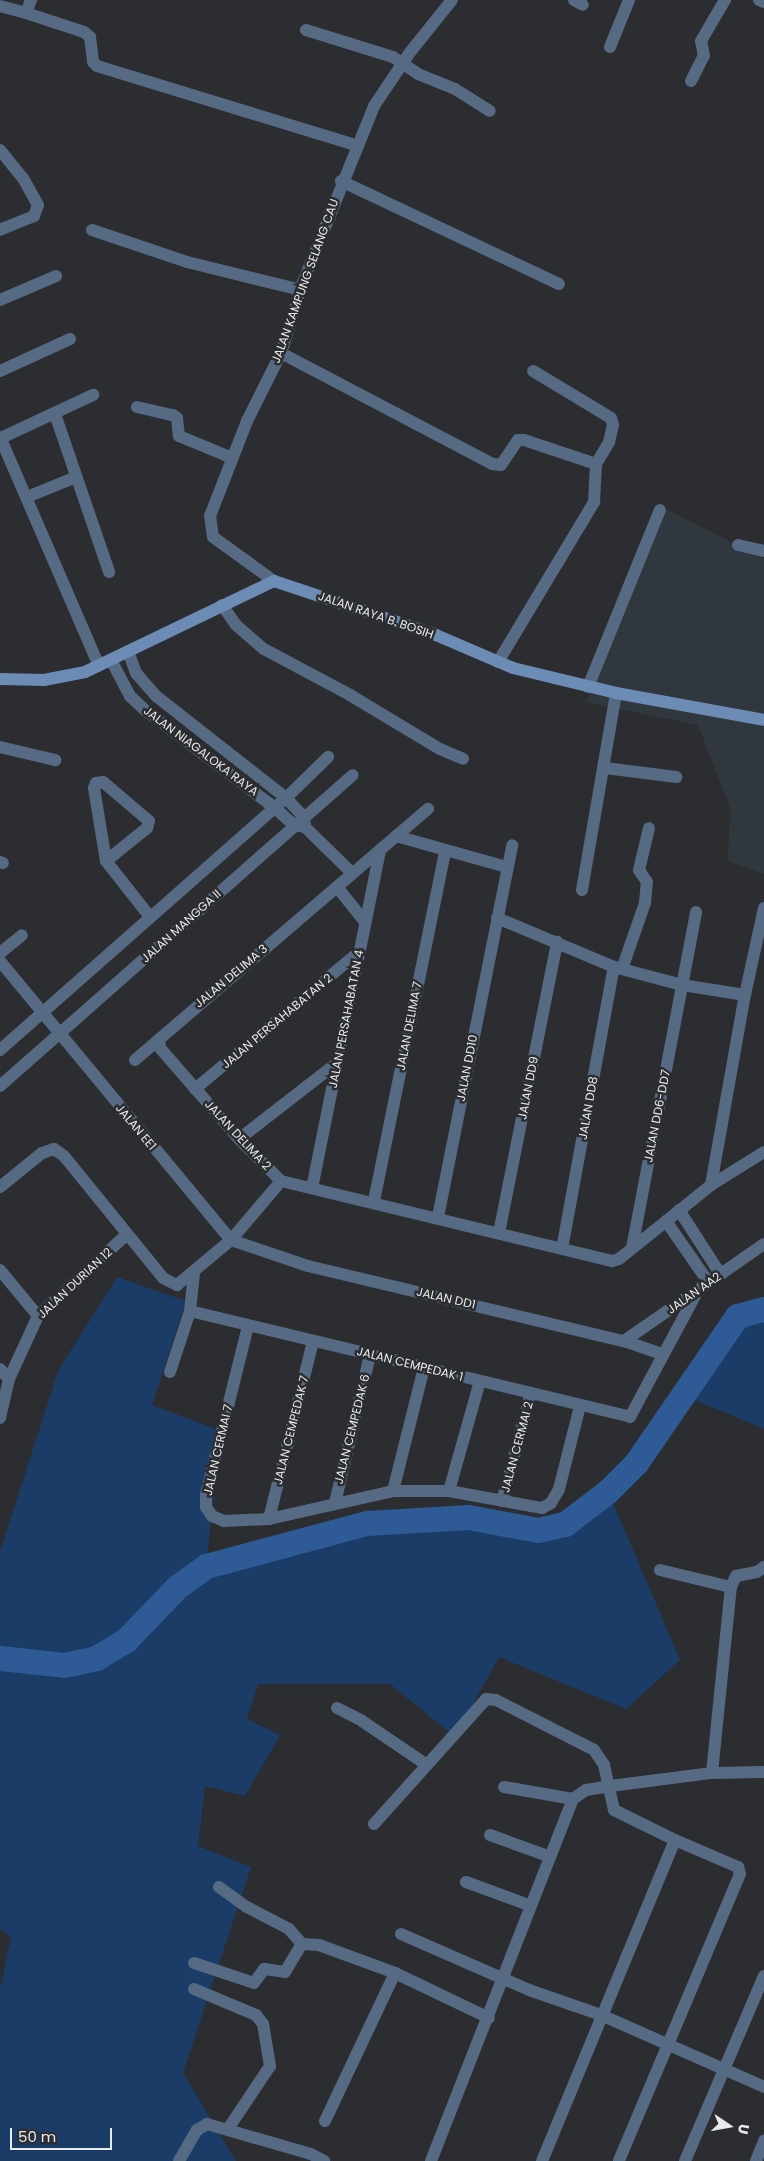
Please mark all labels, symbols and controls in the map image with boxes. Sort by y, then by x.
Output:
street label: JALAN KAMPUNG SELANG CAU [268,197,342,365]
street label: JALAN RAYA B. BOSIH [316,588,436,642]
street label: JALAN NIAGALOKA RAYA [141,703,261,799]
street label: JALAN MANGGA II [138,886,224,966]
street label: JALAN DELIMA 3 [192,941,270,1011]
street label: JALAN PERSAHABATAN 4 [326,949,366,1089]
street label: JALAN PERSAHABATAN 2 [219,971,335,1071]
street label: JALAN DELIMA 7 [393,980,425,1072]
street label: JALAN DD10 [453,1033,481,1103]
street label: JALAN DD9 [515,1055,541,1121]
street label: JALAN DD6-DD7 [641,1068,673,1164]
street label: JALAN DD8 [575,1075,601,1141]
street label: JALAN DELIMA 2 [202,1097,274,1173]
street label: JALAN EE1 [113,1101,159,1153]
street label: JALAN DURIAN 12 [35,1245,115,1321]
street label: JALAN AA2 [664,1269,724,1317]
street label: JALAN DD1 [415,1284,477,1312]
street label: JALAN CEMPEDAK 1 [355,1344,465,1384]
street label: JALAN CEMPEDAK 6 [331,1373,373,1485]
street label: JALAN CEMPEDAK 7 [270,1374,312,1486]
street label: JALAN CERMAI 2 [498,1400,536,1494]
street label: JALAN CERMAI 7 [201,1403,235,1497]
north arrow [704,2101,754,2151]
scale bar [12,2118,115,2150]
text: U [733,2122,754,2136]
text: 50 m [18,2126,56,2147]

